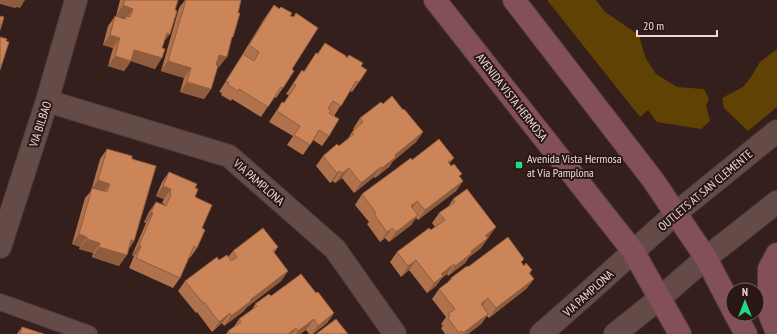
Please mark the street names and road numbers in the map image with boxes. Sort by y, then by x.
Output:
street label: AVENIDA VISTA HERMOSA [473,50,551,144]
street label: VIA BILBAO [25,99,55,150]
street label: OUTLETS AT SAN CLEMENTE [655,146,755,234]
street label: VIA PAMPLONA [230,155,288,208]
street label: VIA PAMPLONA [559,266,617,320]

